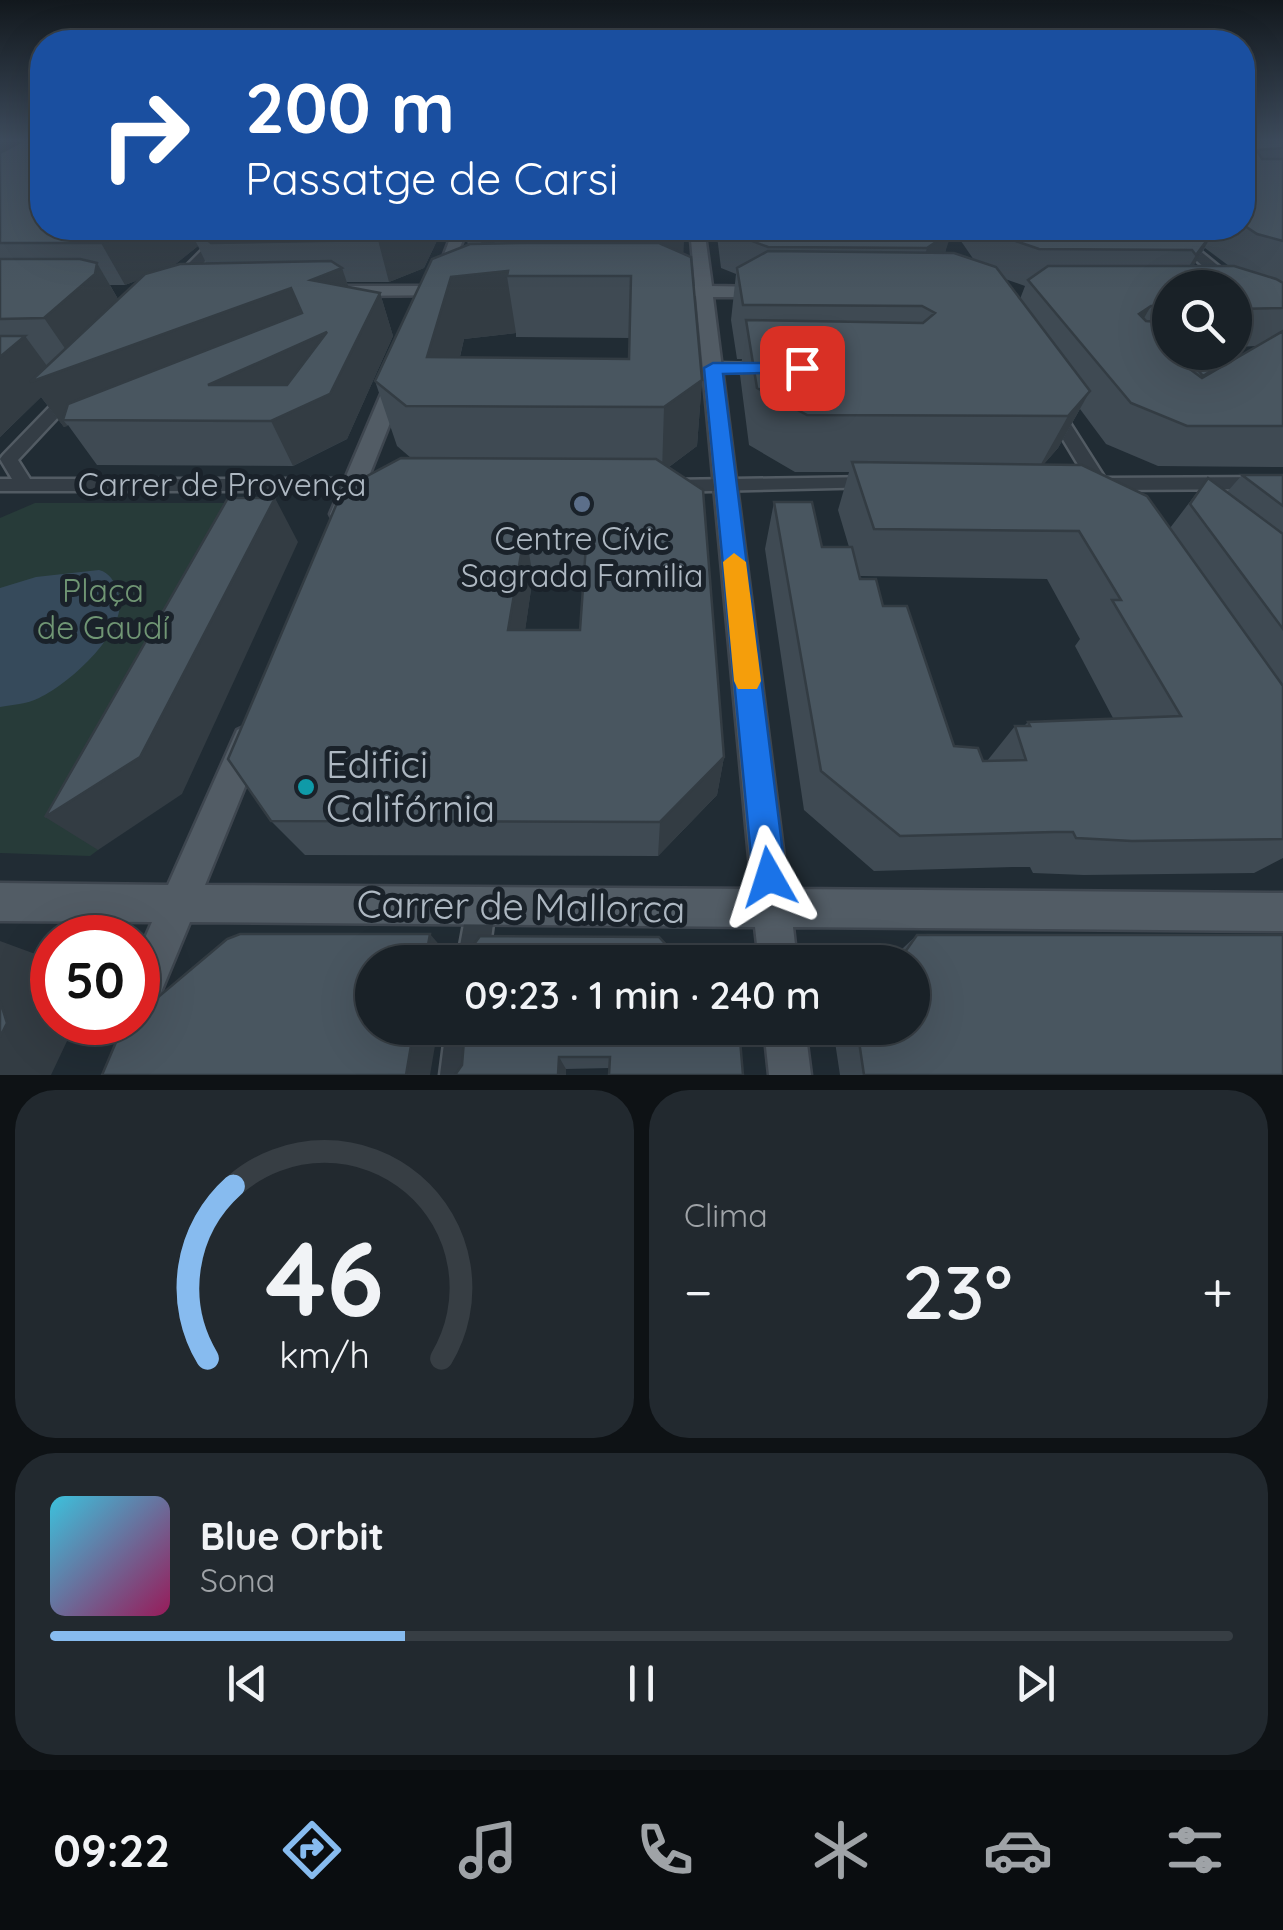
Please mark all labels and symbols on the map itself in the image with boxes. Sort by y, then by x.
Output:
pin [760,326,845,411]
street label: Carrer de Provença [78,464,366,504]
marker: Centre Cívic Sagrada Familia [571,493,593,515]
place label: Centre Cívic Sagrada Familia [461,518,703,595]
park label: Plaça de Gaudí [37,570,169,647]
place label: Edifici Califórnia [326,740,495,832]
marker: Edifici Califórnia [295,776,317,798]
position arrow [717,825,821,929]
street label: Carrer de Mallorca [356,879,686,933]
speed limit sign: 50 [30,915,160,1045]

